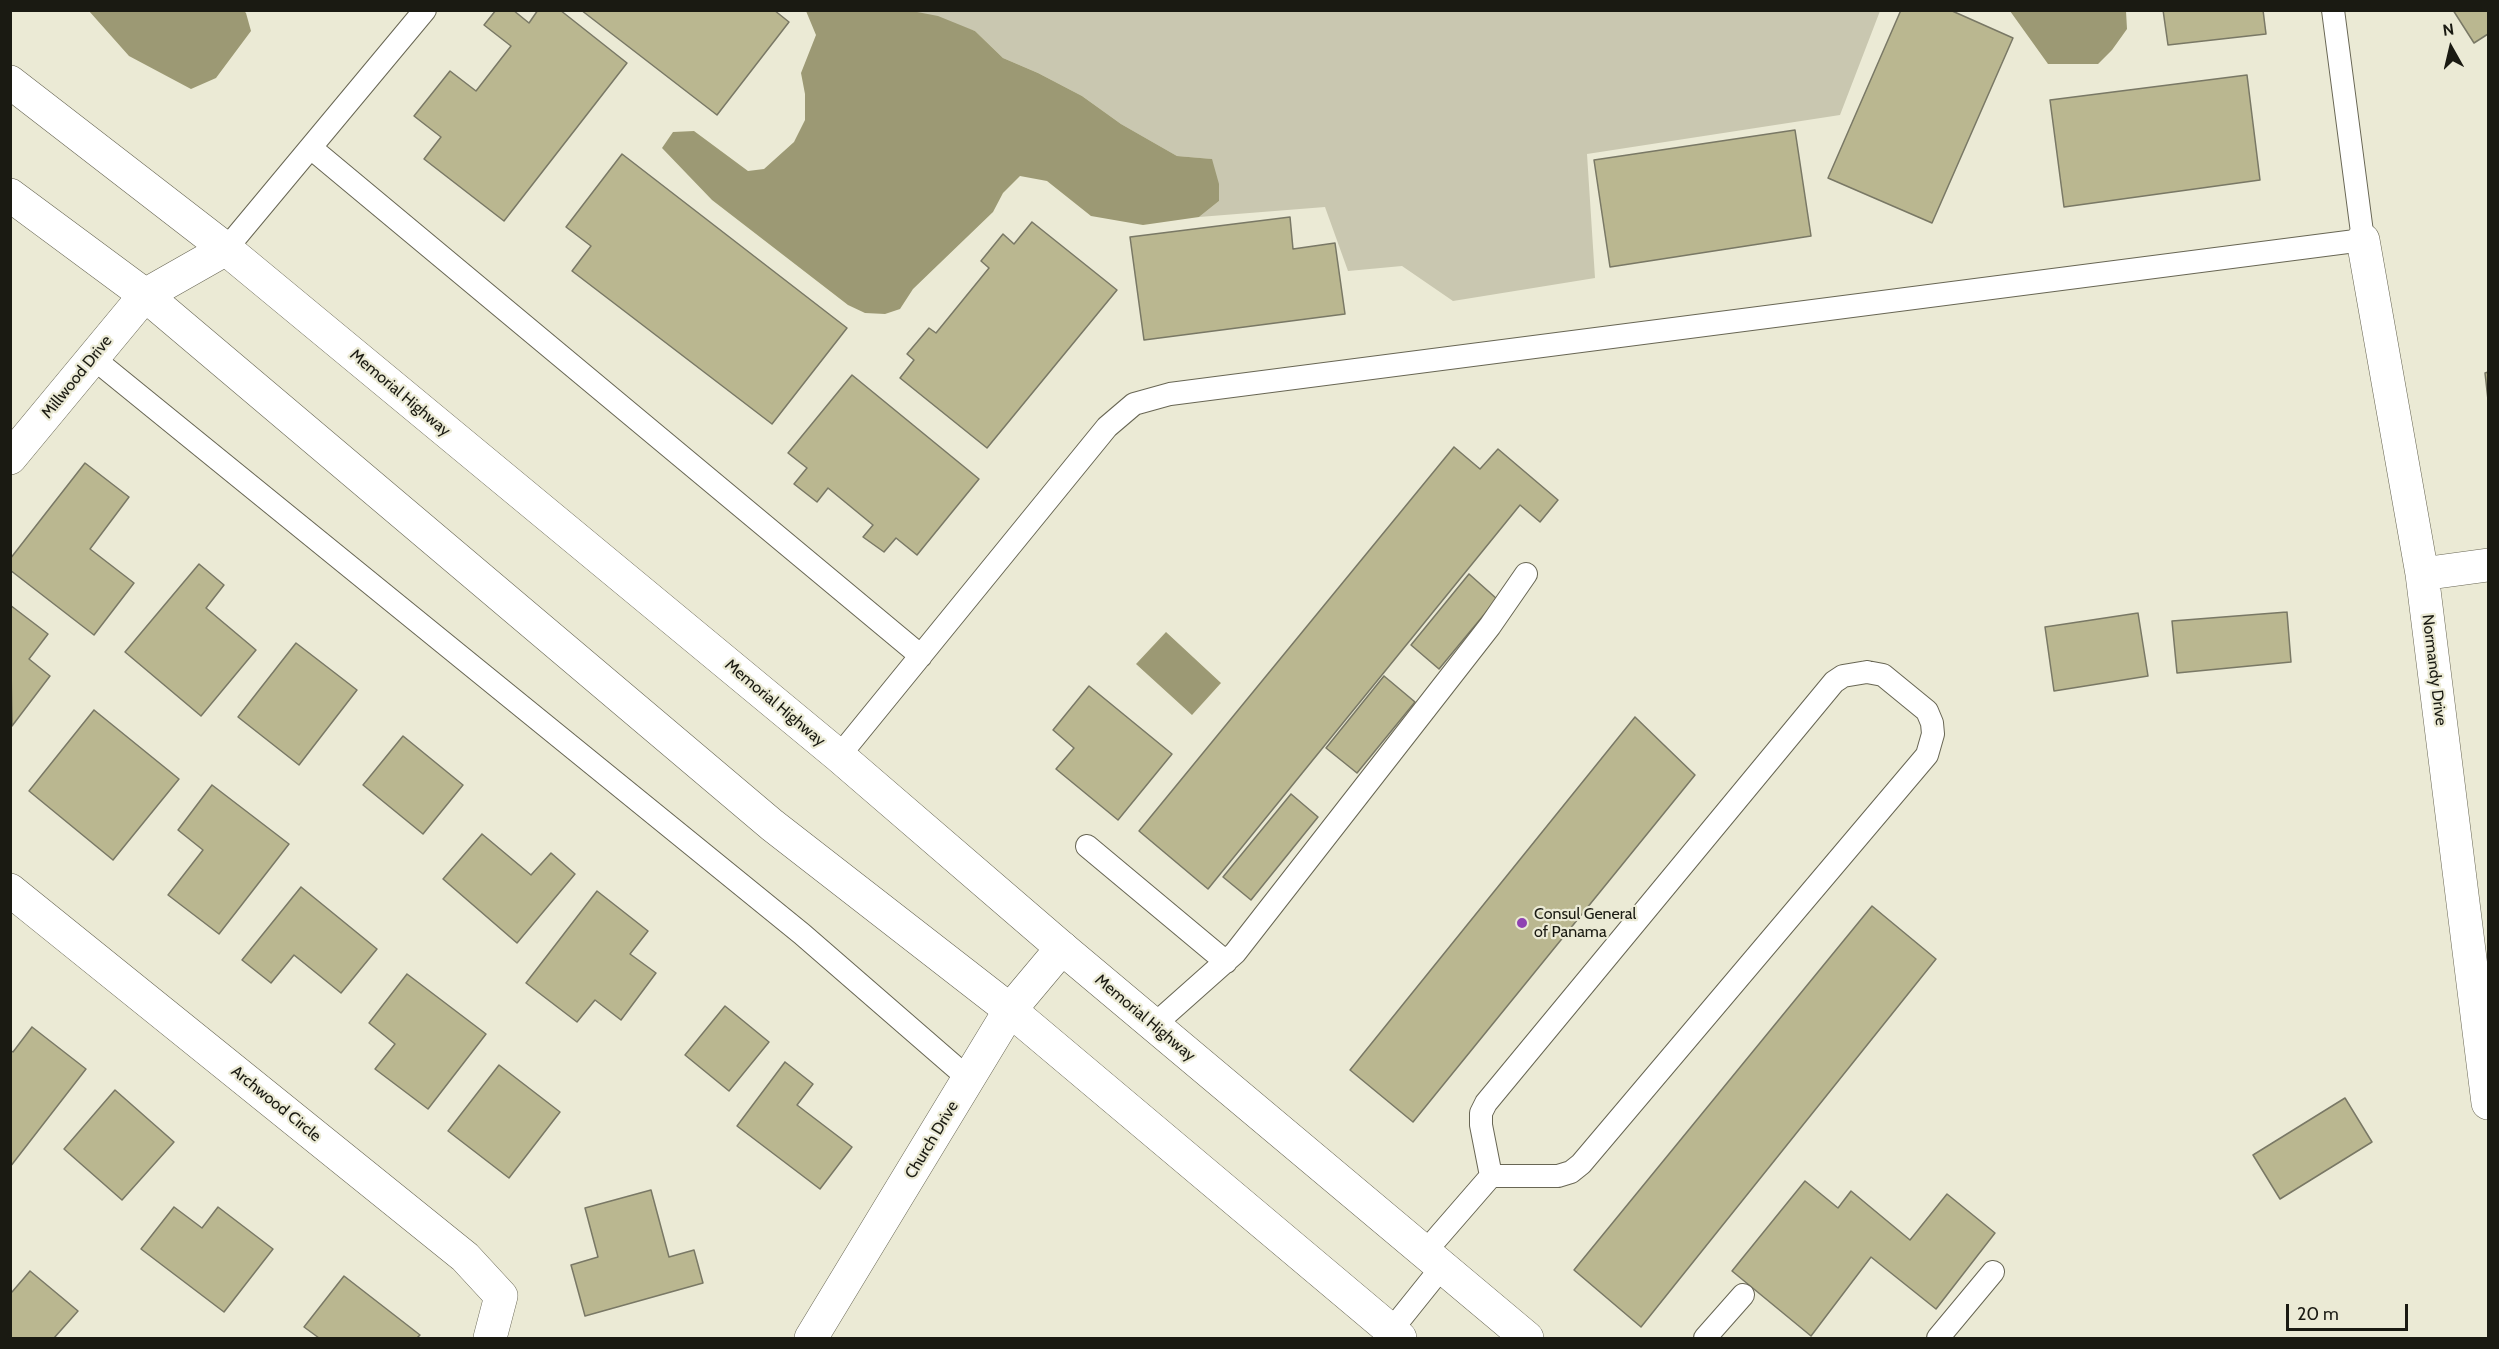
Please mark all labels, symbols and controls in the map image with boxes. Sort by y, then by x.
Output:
north arrow [2421,18,2481,78]
text: N [2442,19,2455,40]
street label: Millwood Drive [38,332,116,422]
street label: Memorial Highway [346,345,454,441]
street label: Normandy Drive [2418,613,2450,727]
street label: Memorial Highway [721,655,829,751]
place label: Consul General of Panama [1534,904,1636,942]
marker: Consul General of Panama [1515,916,1529,930]
street label: Memorial Highway [1091,970,1199,1066]
street label: Archwood Circle [227,1062,325,1146]
street label: Church Drive [901,1098,963,1182]
scale bar [2289,1292,2410,1330]
text: 20 m [2297,1303,2339,1325]

